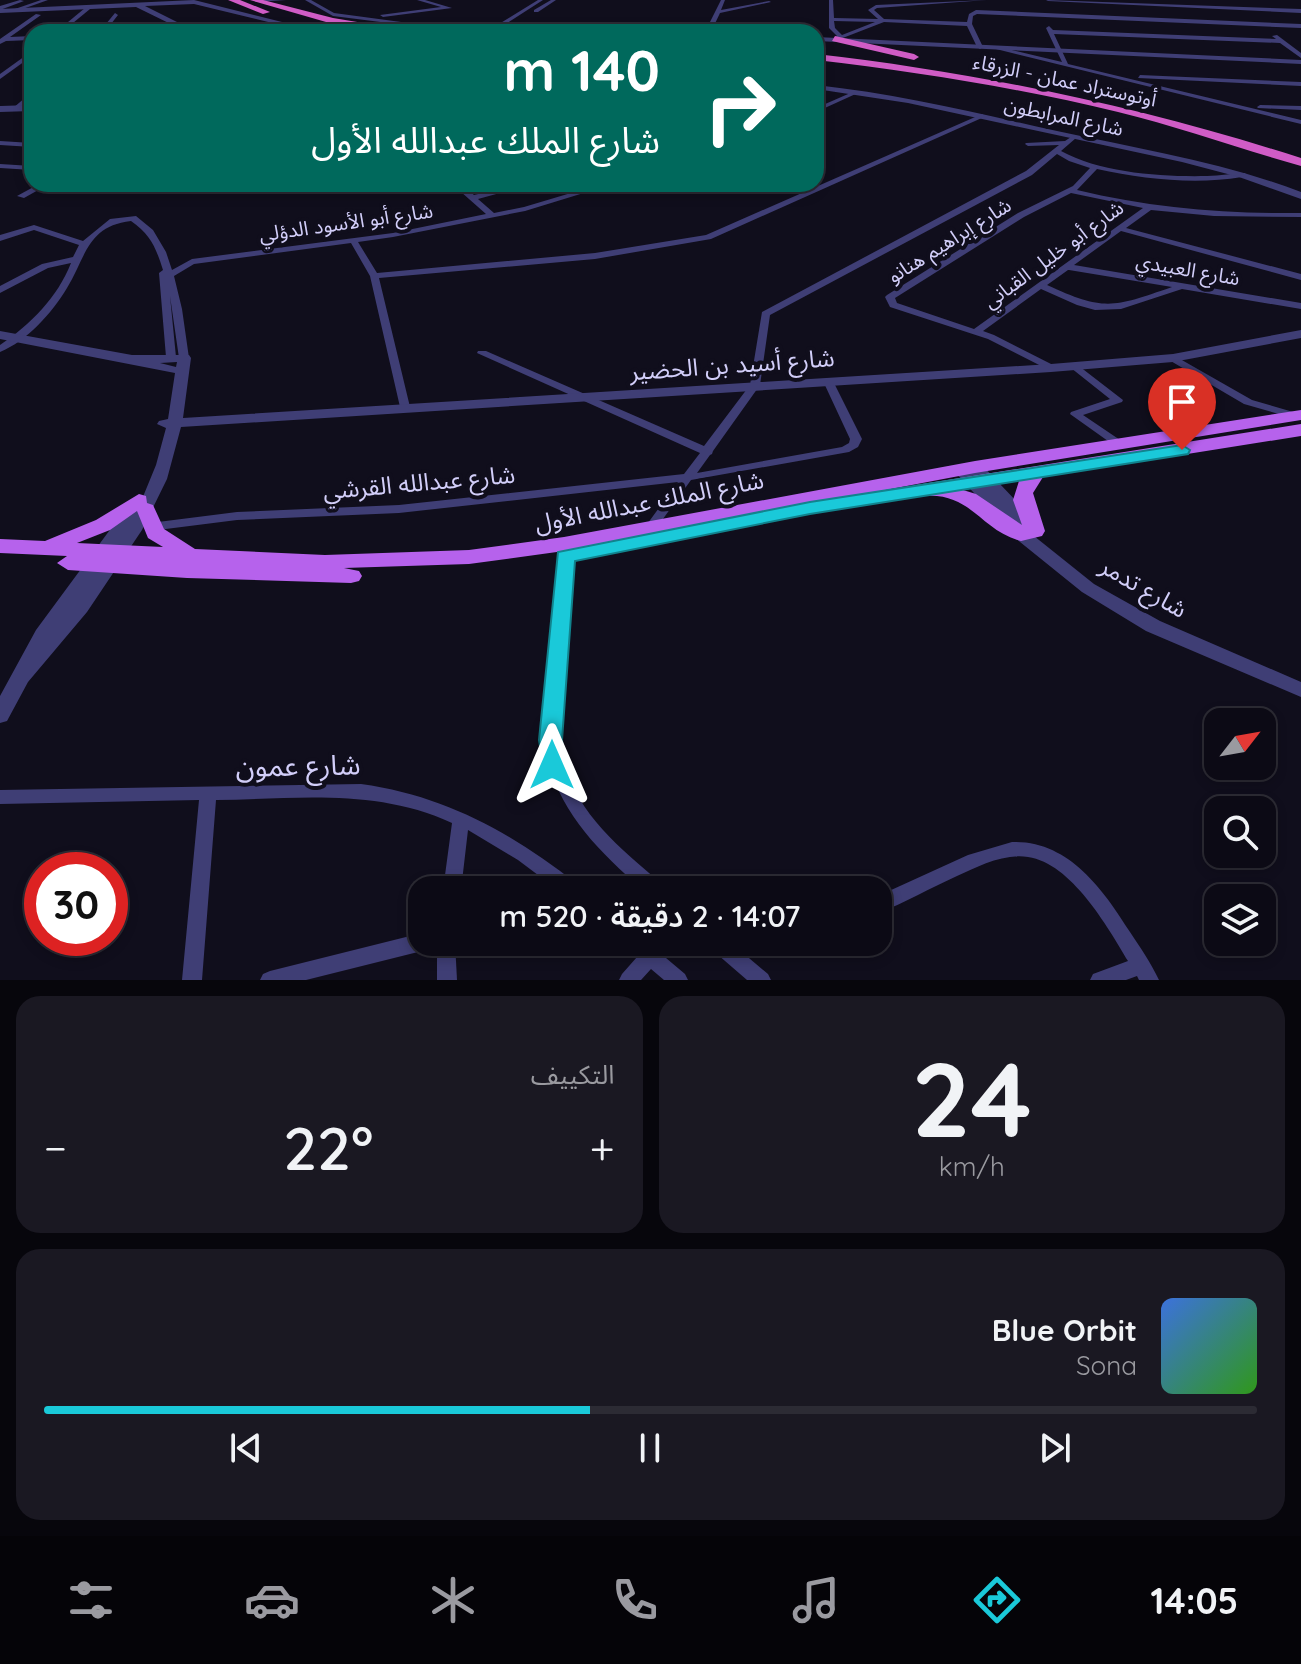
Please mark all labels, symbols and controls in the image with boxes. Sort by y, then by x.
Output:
text: 140 m [504,35,660,105]
street label: أوتوستراد عمان - الزرقاء [971,48,1159,112]
icon: right [688,56,792,160]
street label: شارع المرابطون [1002,91,1126,144]
text: شارع الملك عبدالله الأول [311,117,660,162]
street label: شارع إبراهيم هنانو [882,192,1017,291]
street label: شارع أبو خليل القباني [978,195,1130,316]
street label: شارع أبو الأسود الدؤلي [257,197,435,250]
street label: شارع العبيدي [1134,248,1242,294]
street label: شارع أسيد بن الحضير [628,342,836,389]
pin [1148,368,1216,450]
icon: arrive [1160,380,1204,424]
street label: شارع عبدالله القرشي [322,459,517,510]
street label: شارع الملك عبدالله الأول [532,464,767,541]
street label: شارع تدمر [1093,550,1193,626]
north arrow [1204,708,1276,780]
map controls [1204,708,1276,956]
position arrow [510,723,594,807]
street label: شارع عمون [235,746,361,788]
button: search [1204,796,1276,868]
speed limit sign: 30 [24,852,128,956]
button: layers [1204,884,1276,956]
text: 14:07 · 2 دقيقة · 520 m [500,897,800,935]
text: 24 [912,1033,1032,1163]
text: التكييف [531,1058,615,1091]
text: 22° [283,1110,373,1185]
text: − [44,1120,67,1175]
text: + [590,1120,615,1175]
text: km/h [939,1150,1005,1183]
text: Blue Orbit [992,1311,1137,1349]
text: Sona [1076,1349,1137,1382]
icon: previous [224,1426,268,1470]
icon: pause [628,1426,672,1470]
icon: next [1033,1426,1077,1470]
icon: filters [63,1572,119,1628]
icon: car [244,1572,300,1628]
icon: climate [425,1572,481,1628]
icon: phone [607,1572,663,1628]
icon: music [788,1572,844,1628]
icon: directions [969,1572,1025,1628]
text: 14:05 [1151,1578,1238,1623]

